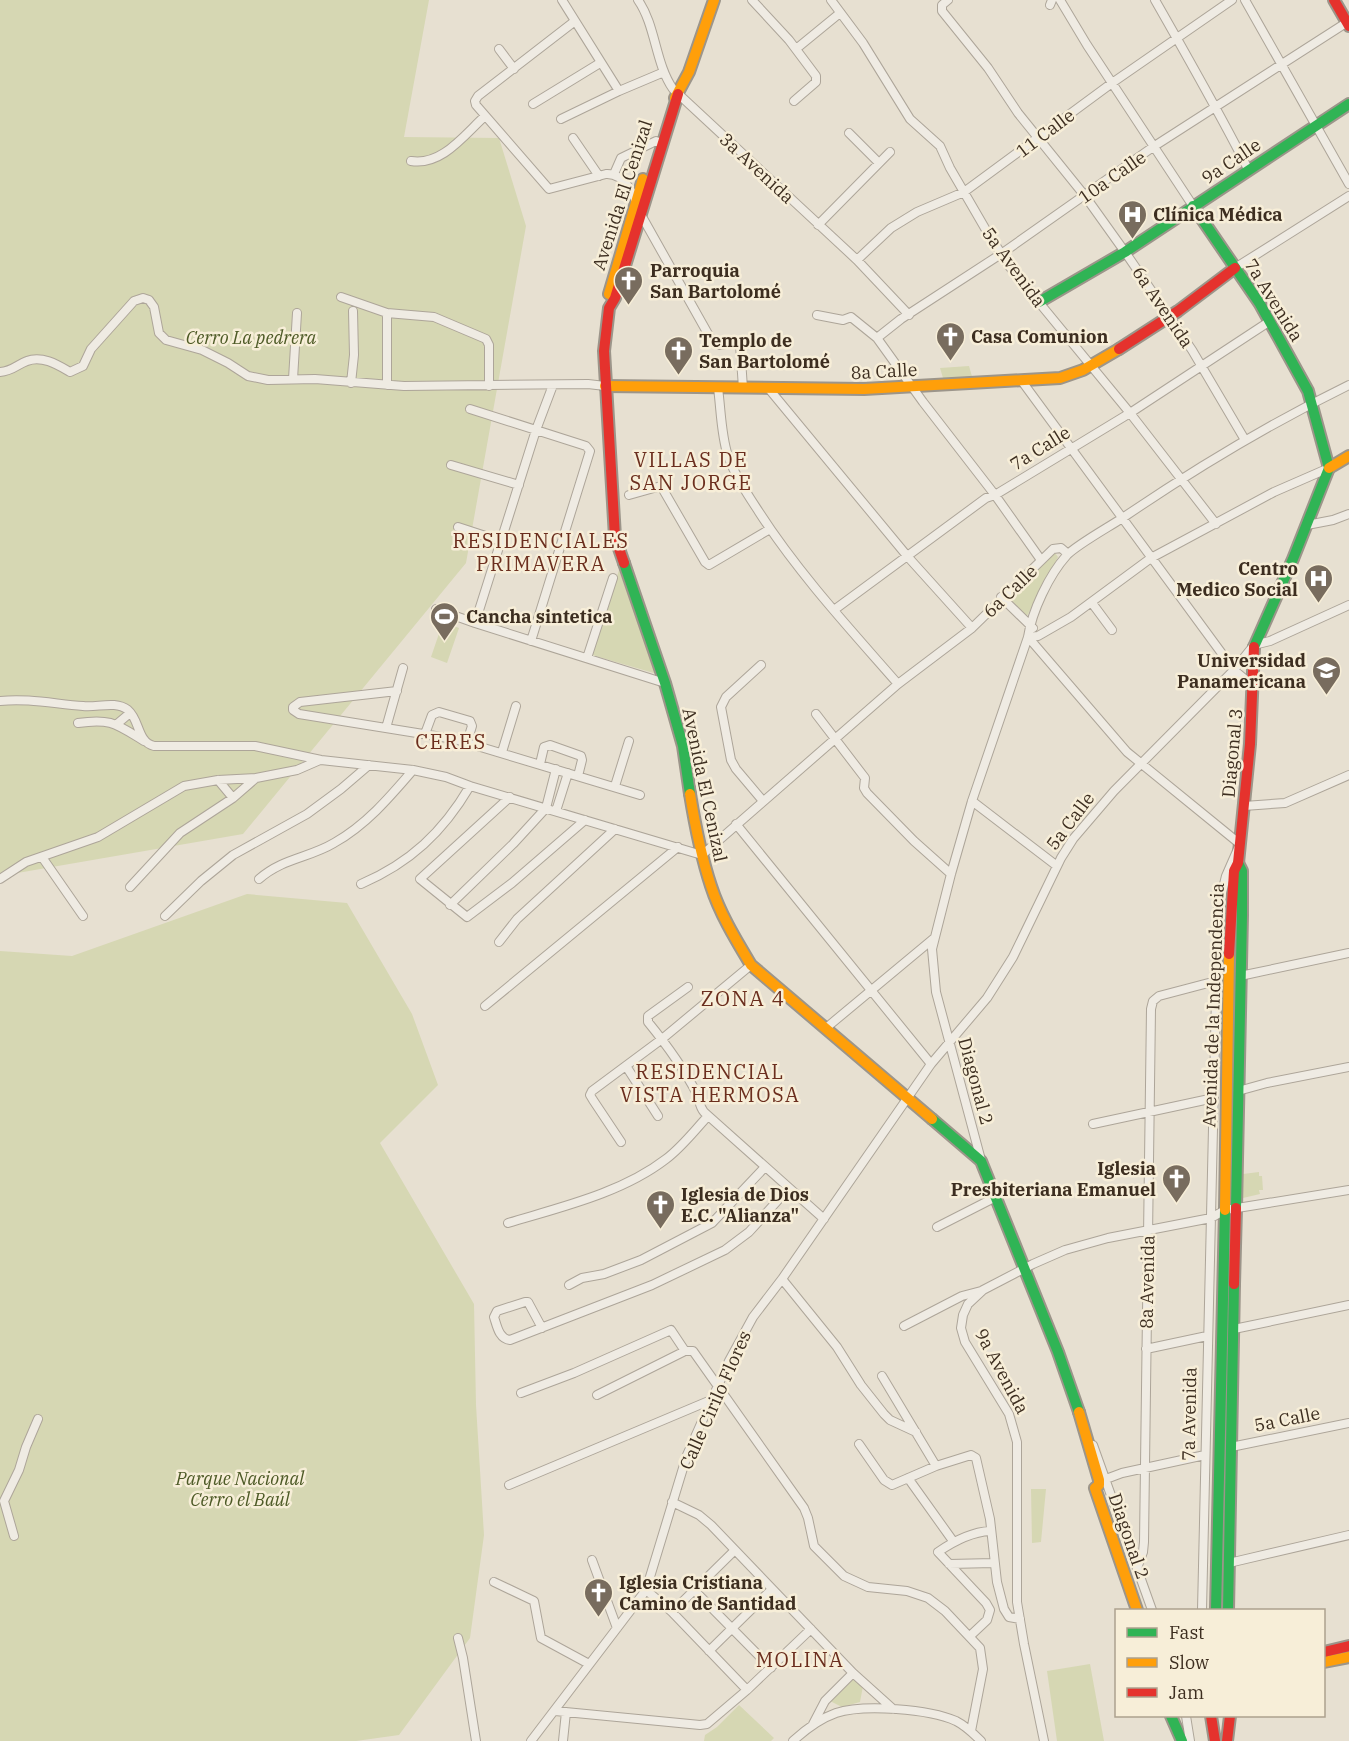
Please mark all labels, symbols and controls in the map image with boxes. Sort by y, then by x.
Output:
street label: 11 Calle [1011,103,1079,163]
street label: Avenida El Cenizal [587,117,657,273]
street label: 3a Avenida [715,128,799,208]
street label: 9a Calle [1197,133,1265,189]
street label: 10a Calle [1074,145,1150,209]
hospital icon: Clínica Médica [1116,198,1148,240]
place label: Clínica Médica [1153,203,1283,226]
street label: 5a Avenida [977,222,1051,312]
street label: 7a Avenida [1239,254,1309,346]
place label: Parroquia San Bartolomé [650,259,781,303]
street label: 6a Avenida [1127,262,1199,352]
church icon: Parroquia San Bartolomé [613,264,645,306]
church icon: Casa Comunion [934,320,966,362]
place label: Casa Comunion [971,325,1108,348]
park label: Cerro La pedrera [186,326,316,349]
place label: Templo de San Bartolomé [699,329,830,373]
church icon: Templo de San Bartolomé [662,334,694,376]
street label: 8a Calle [850,358,918,384]
street label: 7a Calle [1006,421,1074,475]
district label: VILLAS DE SAN JORGE [630,446,752,496]
district label: RESIDENCIALES PRIMAVERA [452,527,630,577]
place label: Centro Medico Social [1176,557,1298,601]
street label: 6a Calle [978,560,1042,622]
hospital icon: Centro Medico Social [1303,562,1335,604]
sports icon: Cancha sintetica [429,600,461,642]
place label: Cancha sintetica [466,605,613,628]
place label: Universidad Panamericana [1177,649,1306,693]
school or university icon: Universidad Panamericana [1311,654,1343,696]
street label: Avenida El Cenizal [677,706,733,864]
street label: Diagonal 3 [1217,707,1247,799]
district label: CERES [415,728,487,755]
street label: 5a Calle [1041,787,1099,855]
street label: Avenida de la Independencia [1197,882,1229,1128]
district label: ZONA 4 [700,984,786,1012]
street label: Diagonal 2 [953,1035,999,1127]
district label: RESIDENCIAL VISTA HERMOSA [620,1058,800,1108]
place label: Iglesia Presbiteriana Emanuel [951,1157,1156,1201]
church icon: Iglesia Presbiteriana Emanuel [1161,1162,1193,1204]
place label: Iglesia de Dios E.C. "Alianza" [681,1183,809,1227]
church icon: Iglesia de Dios E.C. "Alianza" [644,1188,676,1230]
street label: 8a Avenida [1135,1235,1159,1329]
street label: 9a Avenida [970,1324,1034,1418]
street label: Calle Cirilo Flores [674,1327,756,1473]
street label: 7a Avenida [1177,1367,1201,1461]
street label: 5a Calle [1252,1401,1322,1437]
park label: Parque Nacional Cerro el Baúl [175,1467,305,1511]
street label: Diagonal 2 [1104,1490,1154,1582]
place label: Iglesia Cristiana Camino de Santidad [619,1571,796,1615]
church icon: Iglesia Cristiana Camino de Santidad [582,1576,614,1618]
legend [1115,1609,1325,1717]
text: Fast [1169,1621,1204,1644]
district label: MOLINA [756,1646,844,1673]
text: Slow [1169,1651,1209,1674]
text: Jam [1169,1681,1204,1704]

